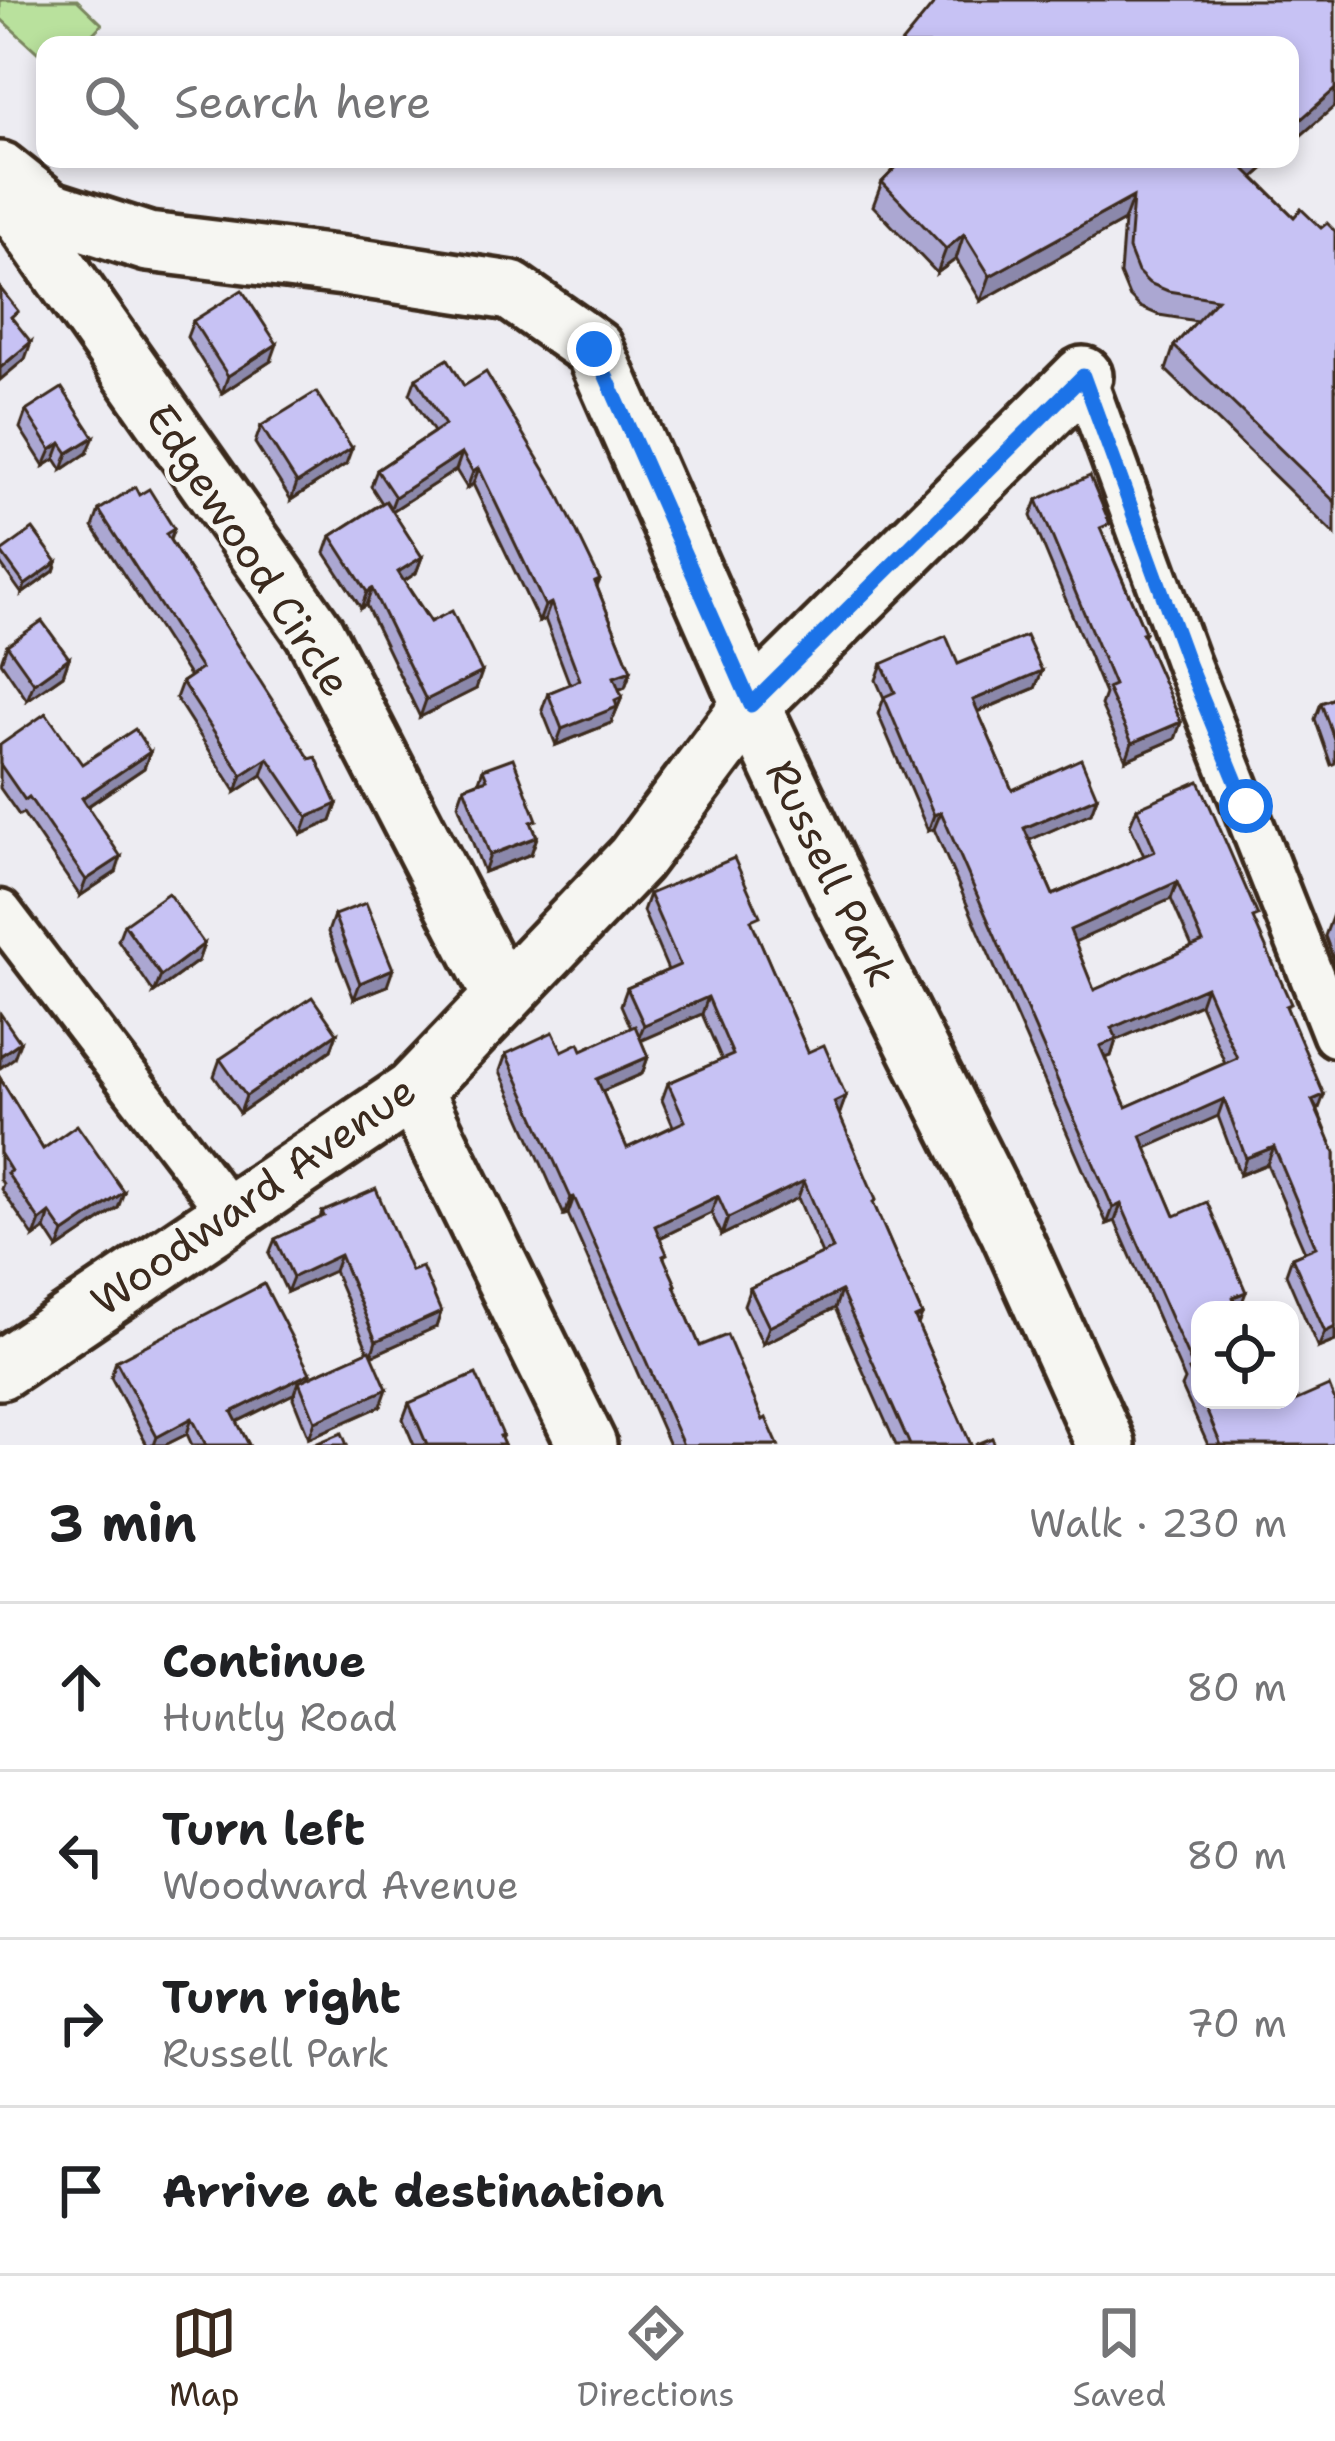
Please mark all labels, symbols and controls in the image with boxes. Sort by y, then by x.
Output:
search box [36,36,1299,168]
icon: search [78,69,144,135]
text: Search here [174,72,431,132]
route end [567,322,621,376]
street label: Edgewood Circle [133,393,365,707]
street label: Russell Park [753,751,911,995]
route start [1219,779,1273,833]
street label: Woodward Avenue [80,1062,426,1328]
map controls [1191,1301,1299,1409]
button: locate [1191,1301,1299,1409]
text: 3 min [48,1489,197,1557]
text: Walk · 230 m [1029,1497,1287,1549]
text: Continue [162,1631,366,1691]
icon: ahead [48,1654,114,1720]
text: 80 m [1186,1661,1287,1713]
text: Huntly Road [162,1691,397,1743]
text: Turn left [162,1799,365,1859]
icon: left [48,1822,114,1888]
text: 80 m [1186,1829,1287,1881]
text: Woodward Avenue [162,1859,519,1911]
text: Turn right [162,1967,401,2027]
icon: right [48,1990,114,2056]
text: 70 m [1186,1997,1287,2049]
text: Russell Park [162,2027,389,2079]
icon: arrive [48,2158,114,2224]
text: Arrive at destination [162,2161,665,2221]
tab: Map [169,2300,240,2417]
tab: Directions [577,2300,735,2417]
tab: Saved [1072,2300,1166,2417]

